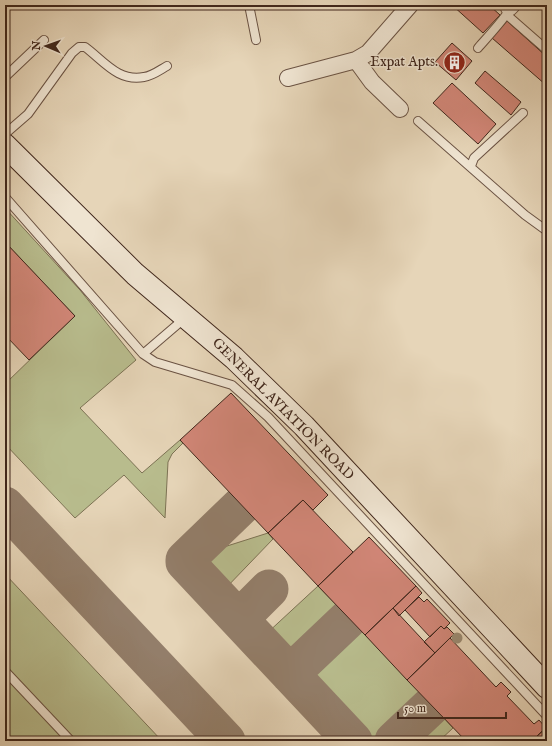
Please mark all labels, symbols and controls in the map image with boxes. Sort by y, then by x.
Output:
north arrow [26,26,66,66]
text: N [30,40,44,52]
building icon: Expat Apts. [441,49,467,75]
place label: Expat Apts. [370,53,438,71]
street label: GENERAL AVIATION ROAD [208,334,358,484]
scale bar [398,694,506,720]
text: 50 m [404,701,426,716]

